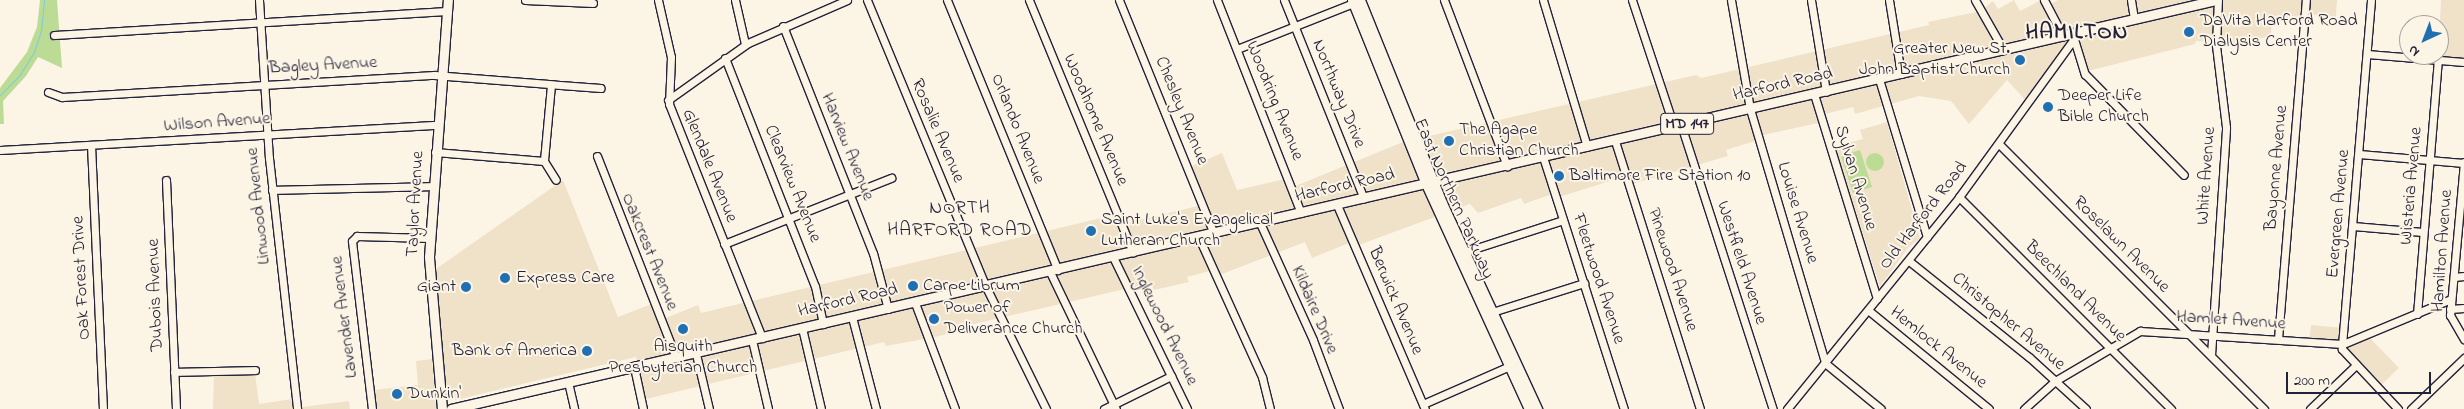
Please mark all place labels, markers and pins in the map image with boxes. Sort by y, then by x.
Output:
place label: DaVita Harford Road Dialysis Center [2200,11,2358,54]
marker: DaVita Harford Road Dialysis Center [2182,25,2196,39]
place label: Greater New St. John Baptist Church [1859,39,2010,82]
marker: Greater New St. John Baptist Church [2014,54,2026,66]
place label: Deeper Life Bible Church [2058,86,2149,128]
marker: Deeper Life Bible Church [2042,101,2054,113]
place label: The Agape Christian Church [1459,120,1579,162]
marker: The Agape Christian Church [1443,135,1455,147]
place label: Baltimore Fire Station 10 [1569,165,1751,187]
marker: Baltimore Fire Station 10 [1553,170,1565,182]
place label: Saint Luke's Evangelical Lutheran Church [1101,210,1273,252]
marker: Saint Luke's Evangelical Lutheran Church [1085,225,1097,237]
place label: Express Care [516,267,614,289]
marker: Express Care [498,271,512,285]
place label: Carpe Librum [923,275,1020,297]
place label: Giant [417,276,456,298]
marker: Carpe Librum [907,280,919,292]
marker: Giant [460,281,472,293]
place label: Power of Deliverance Church [944,298,1083,340]
marker: Power of Deliverance Church [928,313,940,325]
marker: Aisquith Presbyterian Church [677,323,689,335]
place label: Aisquith Presbyterian Church [609,337,757,379]
place label: Bank of America [452,340,577,362]
marker: Bank of America [581,345,593,357]
place label: Dunkin' [407,383,461,405]
marker: Dunkin' [391,388,403,400]

